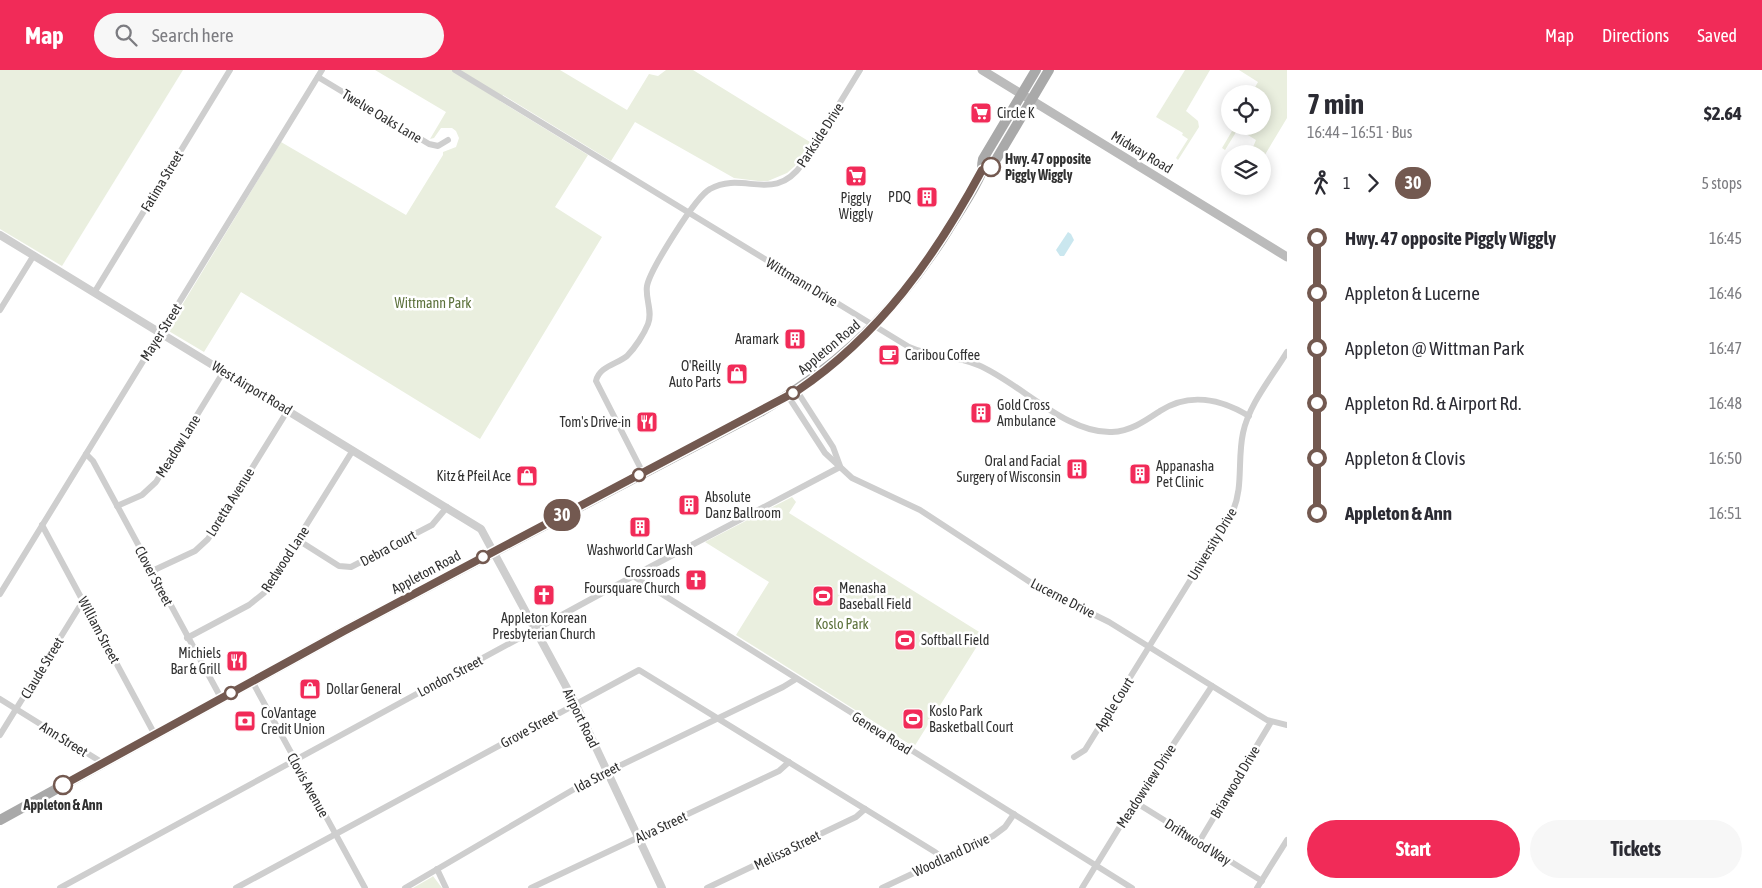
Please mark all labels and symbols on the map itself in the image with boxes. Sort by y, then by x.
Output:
street label: Twelve Oaks Lane [339,86,425,146]
street label: Parkside Drive [793,100,847,170]
supermarket icon: Circle K [969,101,993,125]
place label: Circle K [997,105,1035,121]
street label: Midway Road [1109,128,1175,176]
street label: Fatima Street [138,148,186,214]
place label: Hwy. 47 opposite Piggly Wiggly [1005,151,1091,183]
marker: Hwy. 47 opposite Piggly Wiggly [981,157,1001,177]
supermarket icon: Piggly Wiggly [844,164,868,188]
building icon: PDQ [915,185,939,209]
place label: PDQ [888,189,912,205]
place label: Piggly Wiggly [839,190,873,222]
street label: Wittmann Drive [763,254,841,310]
park label: Wittmann Park [395,295,471,311]
street label: Mayer Street [137,300,185,364]
street label: Appleton Road [795,316,863,378]
building icon: Aramark [783,327,807,351]
place label: Aramark [735,331,779,347]
cafe icon: Caribou Coffee [877,343,901,367]
place label: Caribou Coffee [905,347,980,363]
street label: West Airport Road [209,358,295,418]
place label: O'Reilly Auto Parts [669,358,721,390]
shop icon: O'Reilly Auto Parts [725,362,749,386]
unlabelled marker [786,386,800,400]
place label: Gold Cross Ambulance [997,397,1056,429]
building icon: Gold Cross Ambulance [969,401,993,425]
restaurant icon: Tom's Drive-in [635,410,659,434]
street label: Meadow Lane [152,412,204,480]
place label: Tom's Drive-in [559,414,631,430]
place label: Oral and Facial Surgery of Wisconsin [957,453,1061,485]
building icon: Oral and Facial Surgery of Wisconsin [1065,457,1089,481]
place label: Appanasha Pet Clinic [1156,458,1214,490]
building icon: Appanasha Pet Clinic [1128,462,1152,486]
shop icon: Kitz & Pfeil Ace [515,464,539,488]
street label: Loretta Avenue [203,465,257,539]
place label: Kitz & Pfeil Ace [436,468,511,484]
unlabelled marker [632,468,646,482]
place label: Absolute Danz Ballroom [705,489,781,521]
building icon: Absolute Danz Ballroom [677,493,701,517]
line badge: 30 [540,499,584,531]
street label: University Drive [1184,505,1240,583]
building icon: Washworld Car Wash [628,515,652,539]
street label: Redwood Lane [258,523,312,595]
street label: Debra Court [357,527,419,569]
place label: Washworld Car Wash [587,542,693,558]
street label: Clover Street [132,544,176,608]
street label: Appleton Road [389,547,463,597]
unlabelled marker [476,550,490,564]
place label: Crossroads Foursquare Church [584,564,680,596]
church icon: Crossroads Foursquare Church [684,568,708,592]
street label: Lucerne Drive [1028,575,1098,621]
place label: Menasha Baseball Field [839,580,911,612]
church icon: Appleton Korean Presbyterian Church [532,583,556,607]
sports icon: Menasha Baseball Field [811,584,835,608]
street label: William Street [75,594,123,666]
place label: Appleton Korean Presbyterian Church [492,610,596,642]
park label: Koslo Park [815,616,869,632]
sports icon: Softball Field [893,628,917,652]
place label: Softball Field [921,632,989,648]
street label: Claude Street [17,634,67,702]
place label: Michiels Bar & Grill [170,645,221,677]
restaurant icon: Michiels Bar & Grill [225,649,249,673]
street label: London Street [415,652,485,700]
street label: Apple Court [1091,674,1137,734]
shop icon: Dollar General [298,677,322,701]
place label: Dollar General [326,681,402,697]
unlabelled marker [224,686,238,700]
street label: Airport Road [560,686,602,750]
place label: Koslo Park Basketball Court [929,703,1014,735]
place label: CoVantage Credit Union [261,705,325,737]
street label: Grove Street [498,707,560,751]
sports icon: Koslo Park Basketball Court [901,707,925,731]
street label: Geneva Road [849,708,915,758]
bank icon: CoVantage Credit Union [233,709,257,733]
street label: Ann Street [37,718,91,760]
street label: Meadowview Drive [1113,741,1179,831]
street label: Briarwood Drive [1207,743,1263,821]
street label: Clovis Avenue [284,750,332,820]
street label: Ida Street [571,758,623,796]
marker: Appleton & Ann [53,775,73,795]
place label: Appleton & Ann [23,797,103,813]
street label: Alva Street [633,808,689,846]
street label: Driftwood Way [1162,815,1234,869]
street label: Melissa Street [751,827,823,873]
street label: Woodland Drive [910,830,992,880]

